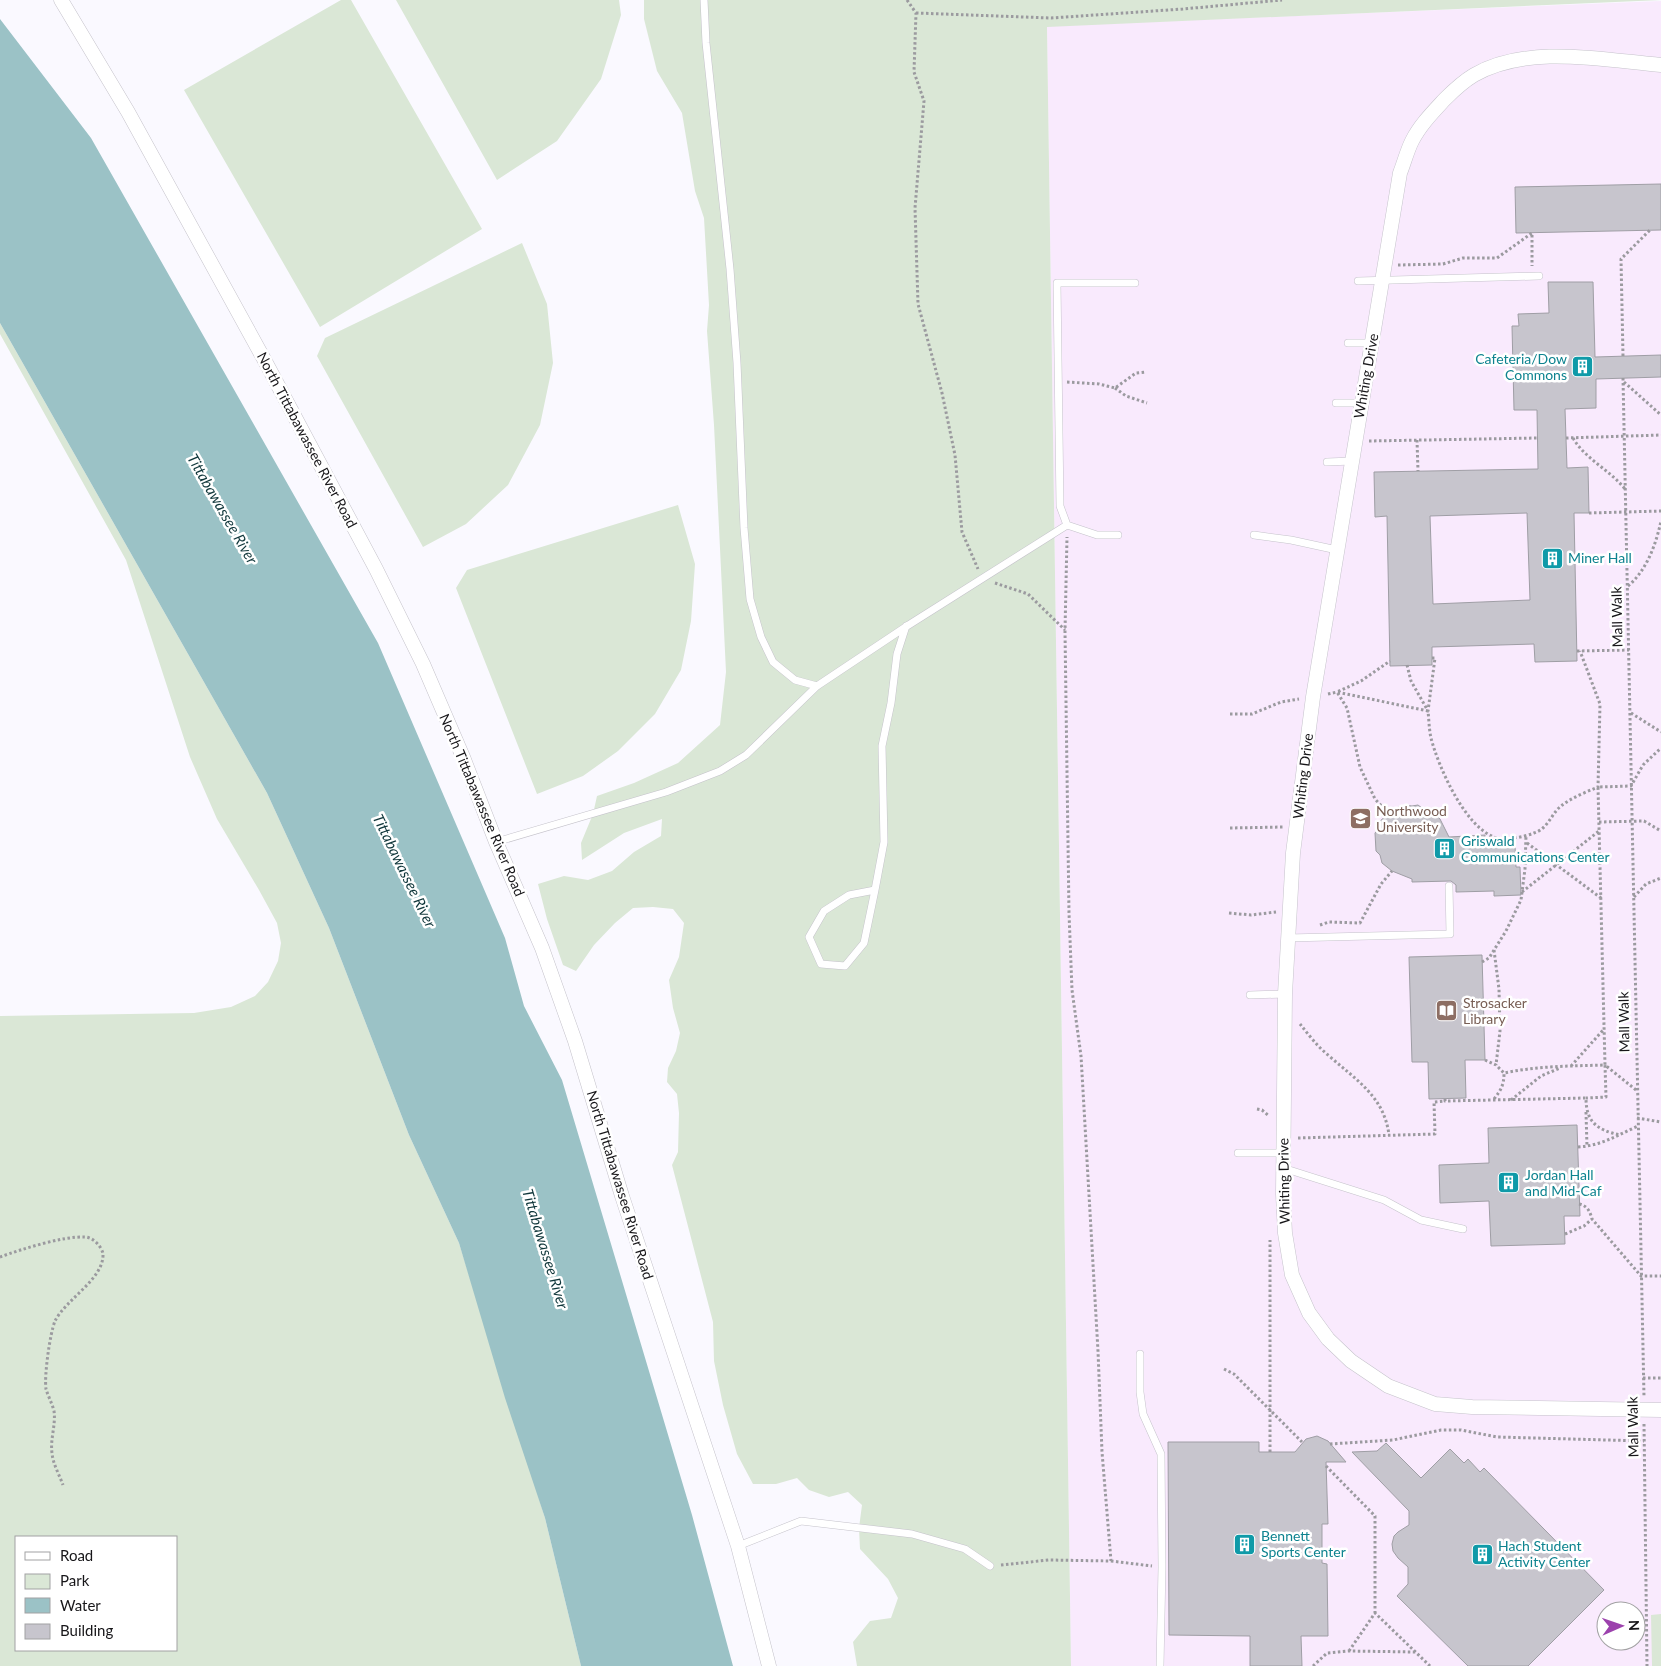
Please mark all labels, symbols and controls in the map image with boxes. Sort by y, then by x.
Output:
street label: Whiting Drive [1350,332,1381,420]
street label: North Tittabawassee River Road [254,349,361,531]
place label: Cafeteria/Dow Commons [1475,350,1567,383]
building icon: Cafeteria/Dow Commons [1571,355,1595,379]
water label: Tittabawassee River [184,450,262,568]
building icon: Miner Hall [1540,546,1564,570]
place label: Miner Hall [1568,549,1632,566]
street label: Mall Walk [1607,586,1626,648]
street label: North Tittabawassee River Road [436,711,529,899]
street label: Whiting Drive [1289,732,1316,820]
place label: Northwood University [1376,802,1447,835]
school or university icon: Northwood University [1348,807,1372,831]
water label: Tittabawassee River [370,811,441,931]
place label: Griswald Communications Center [1461,832,1610,865]
building icon: Griswald Communications Center [1433,837,1457,861]
street label: Mall Walk [1614,991,1633,1053]
place label: Strosacker Library [1463,994,1527,1027]
library icon: Strosacker Library [1435,999,1459,1023]
street label: North Tittabawassee River Road [584,1088,657,1281]
street label: Whiting Drive [1274,1138,1293,1224]
place label: Jordan Hall and Mid-Caf [1525,1166,1602,1199]
building icon: Jordan Hall and Mid-Caf [1497,1171,1521,1195]
water label: Tittabawassee River [519,1187,573,1312]
street label: Mall Walk [1623,1396,1642,1458]
place label: Bennett Sports Center [1261,1527,1346,1560]
building icon: Bennett Sports Center [1233,1532,1257,1556]
legend [15,1536,178,1651]
place label: Hach Student Activity Center [1498,1537,1590,1570]
building icon: Hach Student Activity Center [1470,1542,1494,1566]
text: Road [60,1546,93,1564]
text: Park [60,1571,90,1589]
text: Water [60,1596,101,1614]
north arrow [1596,1601,1646,1651]
text: N [1626,1620,1643,1631]
text: Building [60,1621,113,1639]

